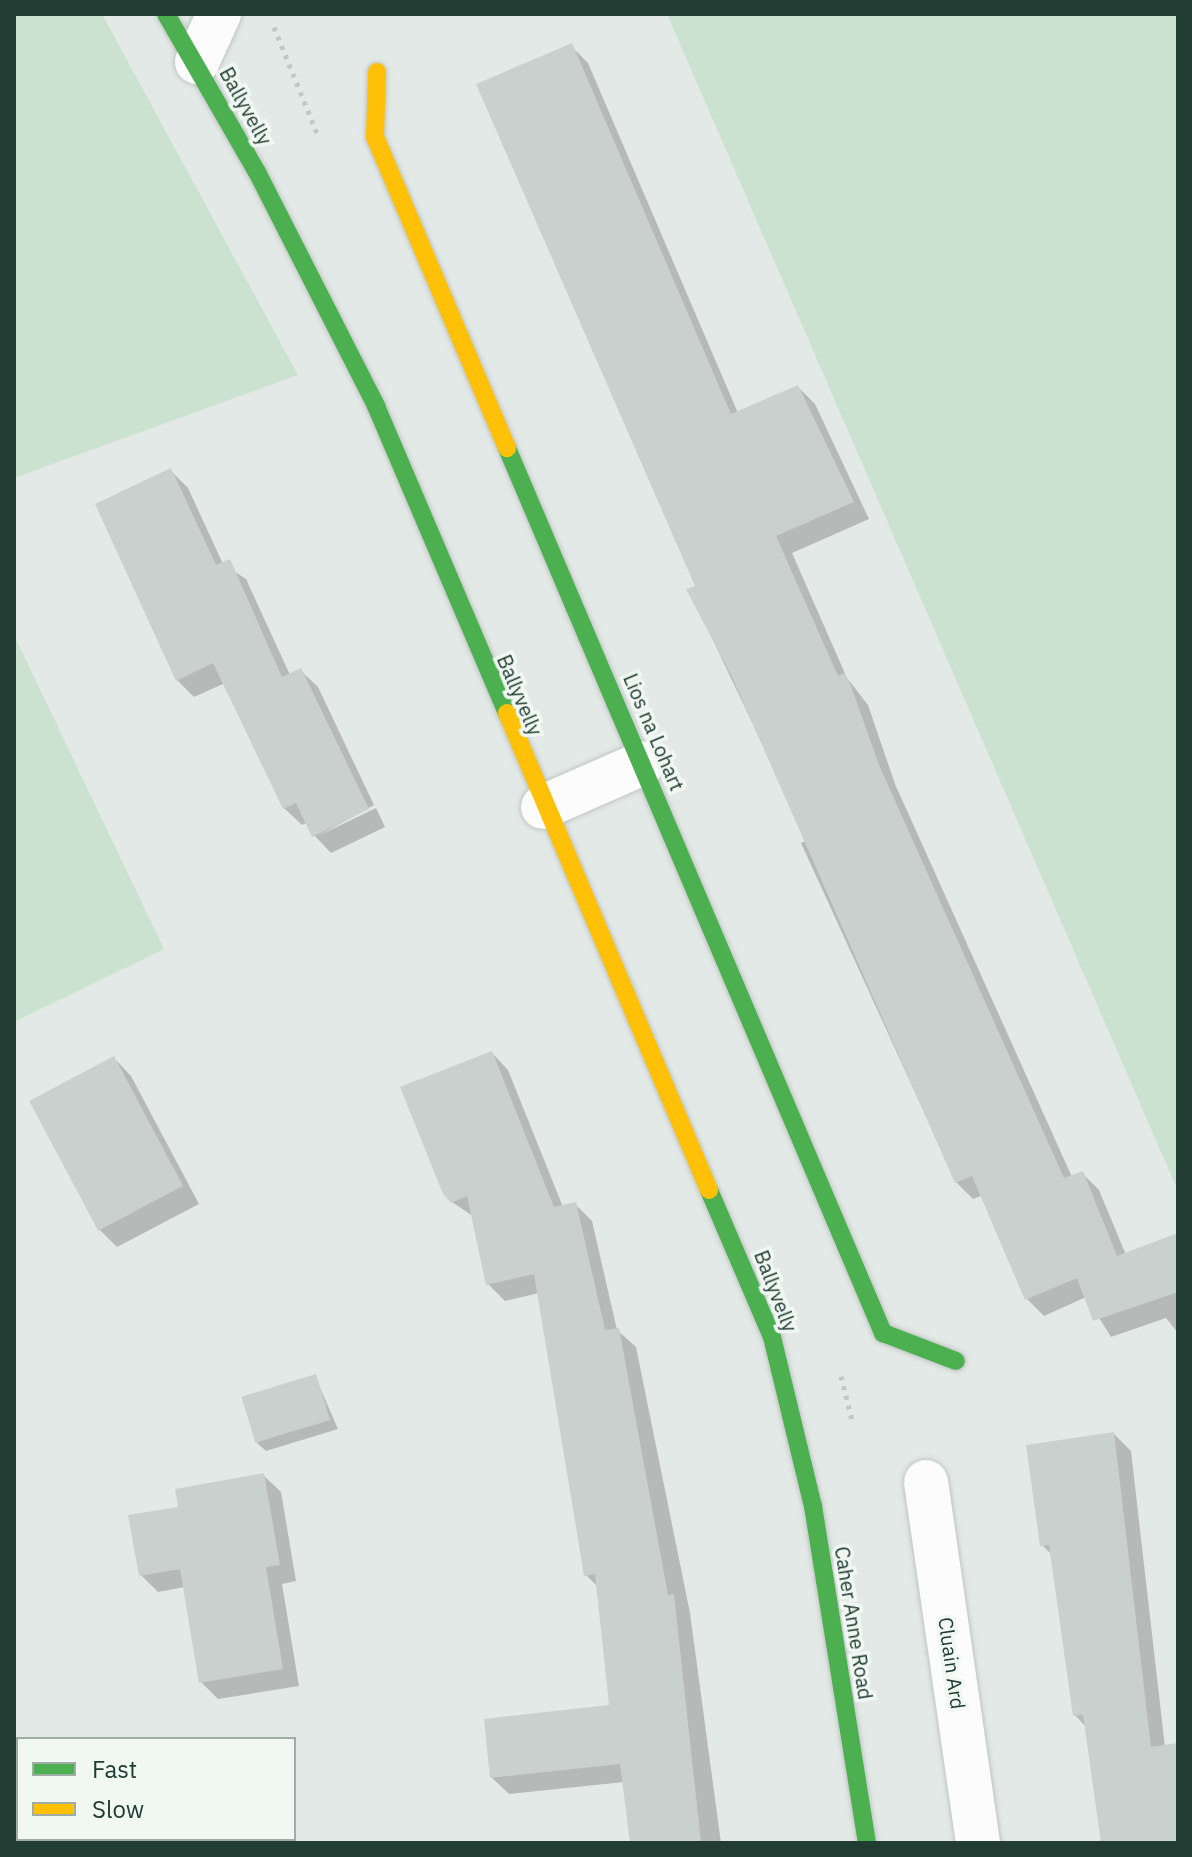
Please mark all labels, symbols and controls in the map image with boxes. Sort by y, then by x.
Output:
street label: Ballyvelly [215,63,277,149]
street label: Ballyvelly [492,651,548,739]
street label: Lios na Lohart [619,670,689,794]
street label: Ballyvelly [749,1247,803,1335]
street label: Caher Anne Road [830,1545,878,1701]
street label: Cluain Ard [934,1615,970,1711]
legend [16,1737,296,1841]
text: Fast [92,1753,137,1785]
text: Slow [92,1793,144,1825]

